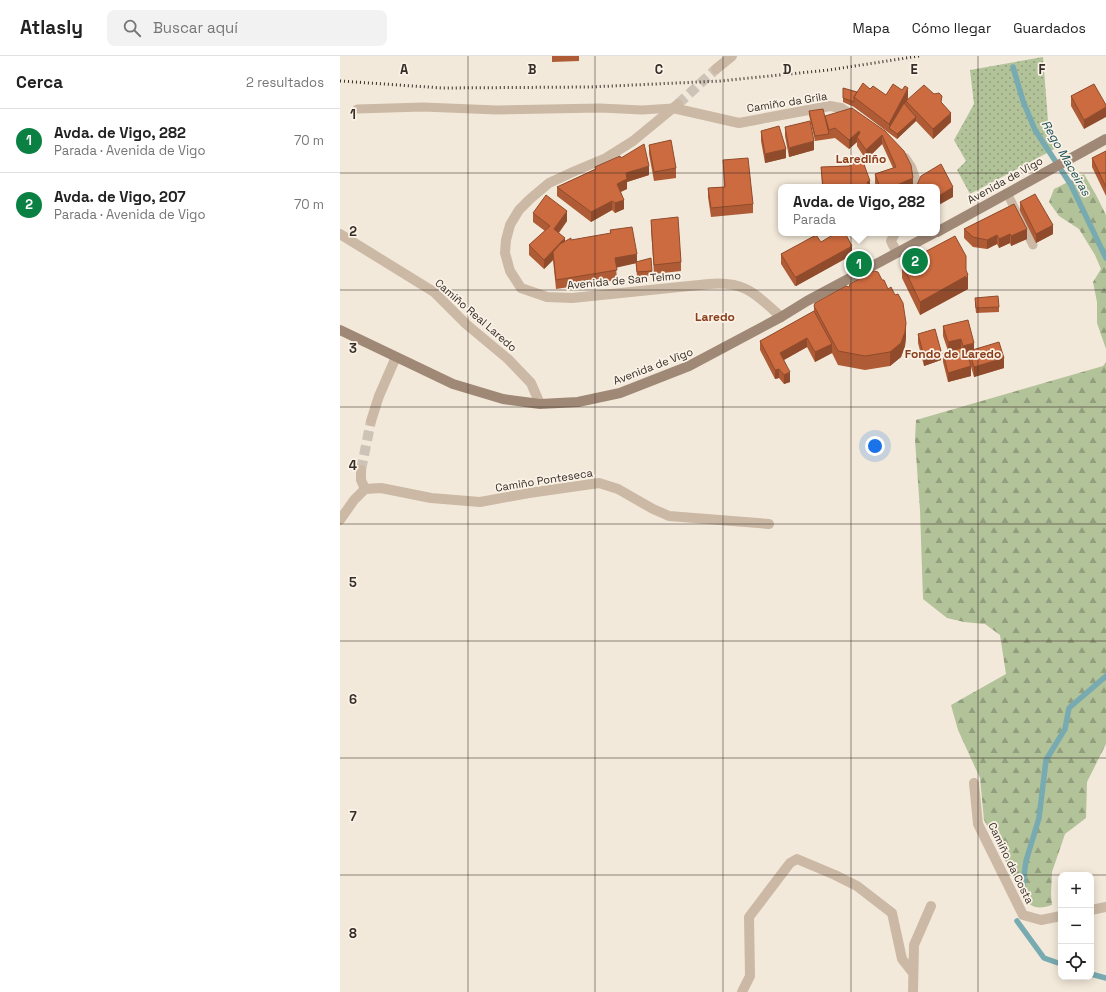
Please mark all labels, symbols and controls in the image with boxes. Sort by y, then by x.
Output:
search box [107,10,387,46]
text: Atlasly [20,15,83,40]
icon: search [121,17,143,39]
text: Buscar aquí [153,18,238,37]
text: Mapa [853,19,890,37]
text: Cómo llegar [912,19,991,37]
text: Guardados [1013,19,1086,37]
text: A [400,61,409,78]
text: B [528,61,537,78]
text: C [655,61,663,78]
text: D [783,61,792,78]
text: E [910,61,918,78]
text: F [1039,61,1046,78]
text: Cerca [16,71,63,93]
text: 2 resultados [246,74,324,91]
street label: Camiño da Grila [746,89,829,115]
text: 1 [350,106,356,123]
water label: Rego Maceiras [1038,117,1094,199]
text: Avda. de Vigo, 282 [54,123,186,142]
text: 1 [26,132,32,149]
text: 70 m [294,132,324,149]
text: Parada · Avenida de Vigo [54,142,206,159]
district label: Larediño [836,151,886,167]
street label: Avenida de Vigo [965,153,1045,207]
popup [778,184,940,236]
text: Avda. de Vigo, 207 [54,187,186,206]
text: Avda. de Vigo, 282 [793,192,925,211]
text: 2 [25,196,33,213]
text: 70 m [294,196,324,213]
text: Parada · Avenida de Vigo [54,206,206,223]
text: Parada [793,211,836,228]
text: 2 [349,223,357,240]
pin: 2 [902,246,928,276]
pin: 1 [846,249,872,279]
street label: Avenida de San Telmo [566,268,682,292]
street label: Camiño Real Laredo [432,276,520,354]
district label: Laredo [695,309,735,325]
text: 3 [349,340,357,357]
street label: Avenida de Vigo [611,344,695,388]
district label: Fondo de Laredo [905,346,1001,362]
your location [865,436,885,456]
text: 4 [349,457,357,474]
street label: Camiño Ponteseca [494,465,594,495]
text: 5 [349,574,357,591]
text: 6 [349,691,357,708]
text: 7 [349,808,357,825]
street label: Camiño da Costa [985,820,1037,907]
map controls [1058,872,1094,980]
button: + [1058,872,1094,908]
button: − [1058,908,1094,944]
text: 8 [349,925,357,942]
button: locate [1058,944,1094,980]

